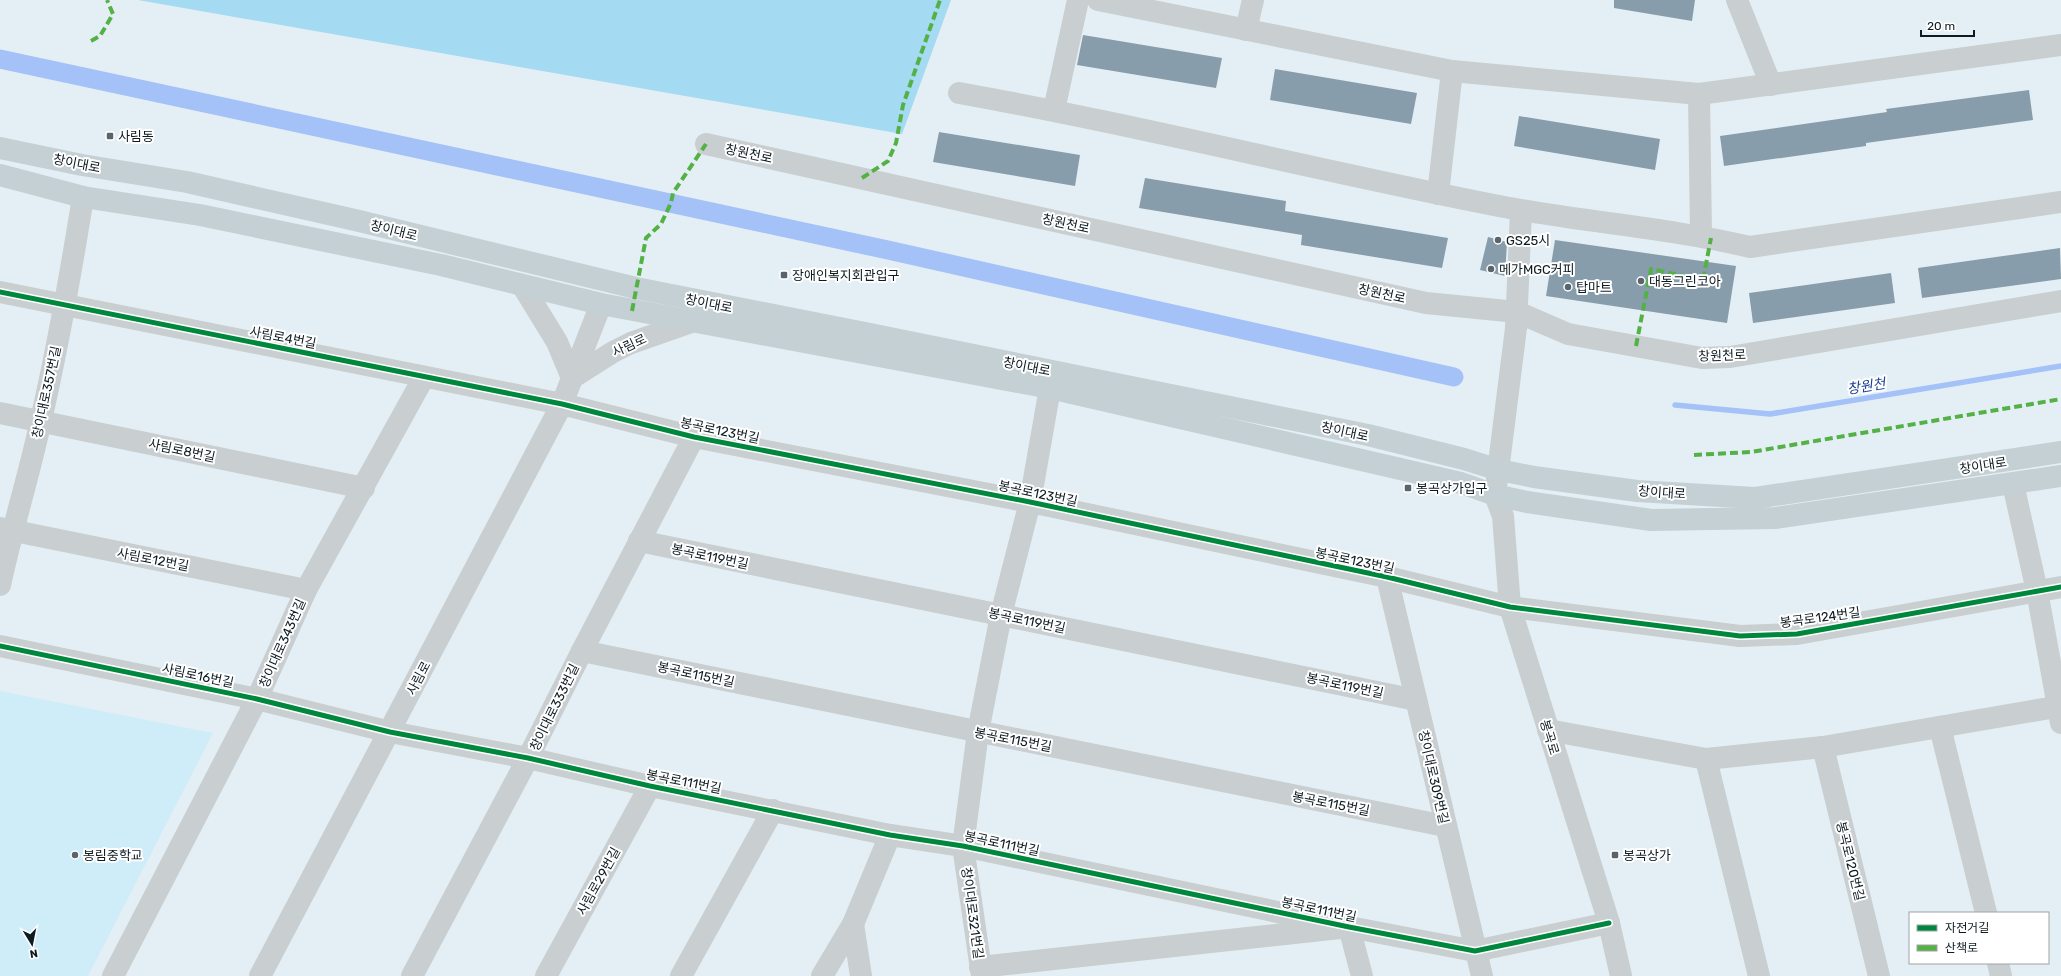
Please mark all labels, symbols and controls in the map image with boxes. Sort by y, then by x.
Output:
scale bar [1921,12,1974,38]
text: 20 m [1927,19,1955,33]
place label: 사림동 [118,129,154,144]
marker: 사림동 [105,131,115,141]
street label: 창원천로 [724,141,774,166]
street label: 창이대로 [52,152,102,175]
street label: 창원천로 [1041,211,1091,236]
street label: 창이대로 [369,217,419,244]
place label: GS25시 [1506,233,1550,248]
marker: GS25시 [1493,235,1503,245]
place label: 메가MGC커피 [1499,262,1575,277]
marker: 메가MGC커피 [1486,264,1496,274]
place label: 장애인복지회관입구 [792,268,900,283]
marker: 장애인복지회관입구 [779,270,789,280]
place label: 대동그린코아 [1649,274,1721,289]
marker: 대동그린코아 [1636,276,1646,286]
place label: 탑마트 [1576,280,1612,295]
street label: 창원천로 [1357,281,1407,306]
marker: 탑마트 [1563,282,1573,292]
street label: 창이대로 [684,292,734,315]
street label: 사림로4번길 [248,324,318,351]
street label: 사림로 [610,331,649,360]
street label: 창이대로357번길 [29,345,64,440]
street label: 창원천로 [1698,347,1746,364]
street label: 창이대로 [1002,355,1052,378]
water label: 창원천 [1846,375,1888,398]
street label: 봉곡로123번길 [679,415,761,446]
street label: 창이대로 [1320,419,1370,444]
street label: 사림로8번길 [147,436,217,465]
street label: 창이대로 [1958,454,2008,477]
street label: 봉곡로123번길 [997,478,1079,509]
place label: 봉곡상가입구 [1416,481,1488,496]
marker: 봉곡상가입구 [1403,483,1413,493]
street label: 창이대로 [1638,483,1686,502]
street label: 봉곡로119번길 [670,541,750,572]
street label: 사림로12번길 [116,545,190,574]
street label: 봉곡로123번길 [1314,545,1396,576]
street label: 창이대로343번길 [256,597,309,690]
street label: 봉곡로124번길 [1779,604,1861,631]
street label: 봉곡로119번길 [987,605,1067,636]
street label: 사림로 [403,659,434,698]
street label: 봉곡로115번길 [656,659,736,690]
street label: 사림로16번길 [161,661,235,690]
street label: 창이대로333번길 [527,661,582,753]
street label: 봉곡로119번길 [1305,670,1385,701]
street label: 봉곡로 [1537,718,1562,757]
street label: 봉곡로115번길 [973,725,1053,754]
street label: 창이대로309번길 [1415,729,1452,825]
street label: 봉곡로111번길 [645,767,723,796]
street label: 봉곡로115번길 [1291,789,1371,818]
street label: 봉곡로120번길 [1833,820,1868,902]
street label: 봉곡로111번길 [963,828,1041,859]
street label: 사림로29번길 [574,845,623,918]
place label: 봉림중학교 [83,848,143,863]
place label: 봉곡상가 [1623,848,1671,863]
marker: 봉림중학교 [70,850,80,860]
marker: 봉곡상가 [1610,850,1620,860]
street label: 창이대로321번길 [959,866,986,960]
street label: 봉곡로111번길 [1280,894,1358,925]
legend [1909,912,2049,964]
text: 자전거길 [1945,921,1989,935]
north arrow [12,924,52,964]
text: 산책로 [1945,941,1978,955]
text: N [29,946,39,960]

